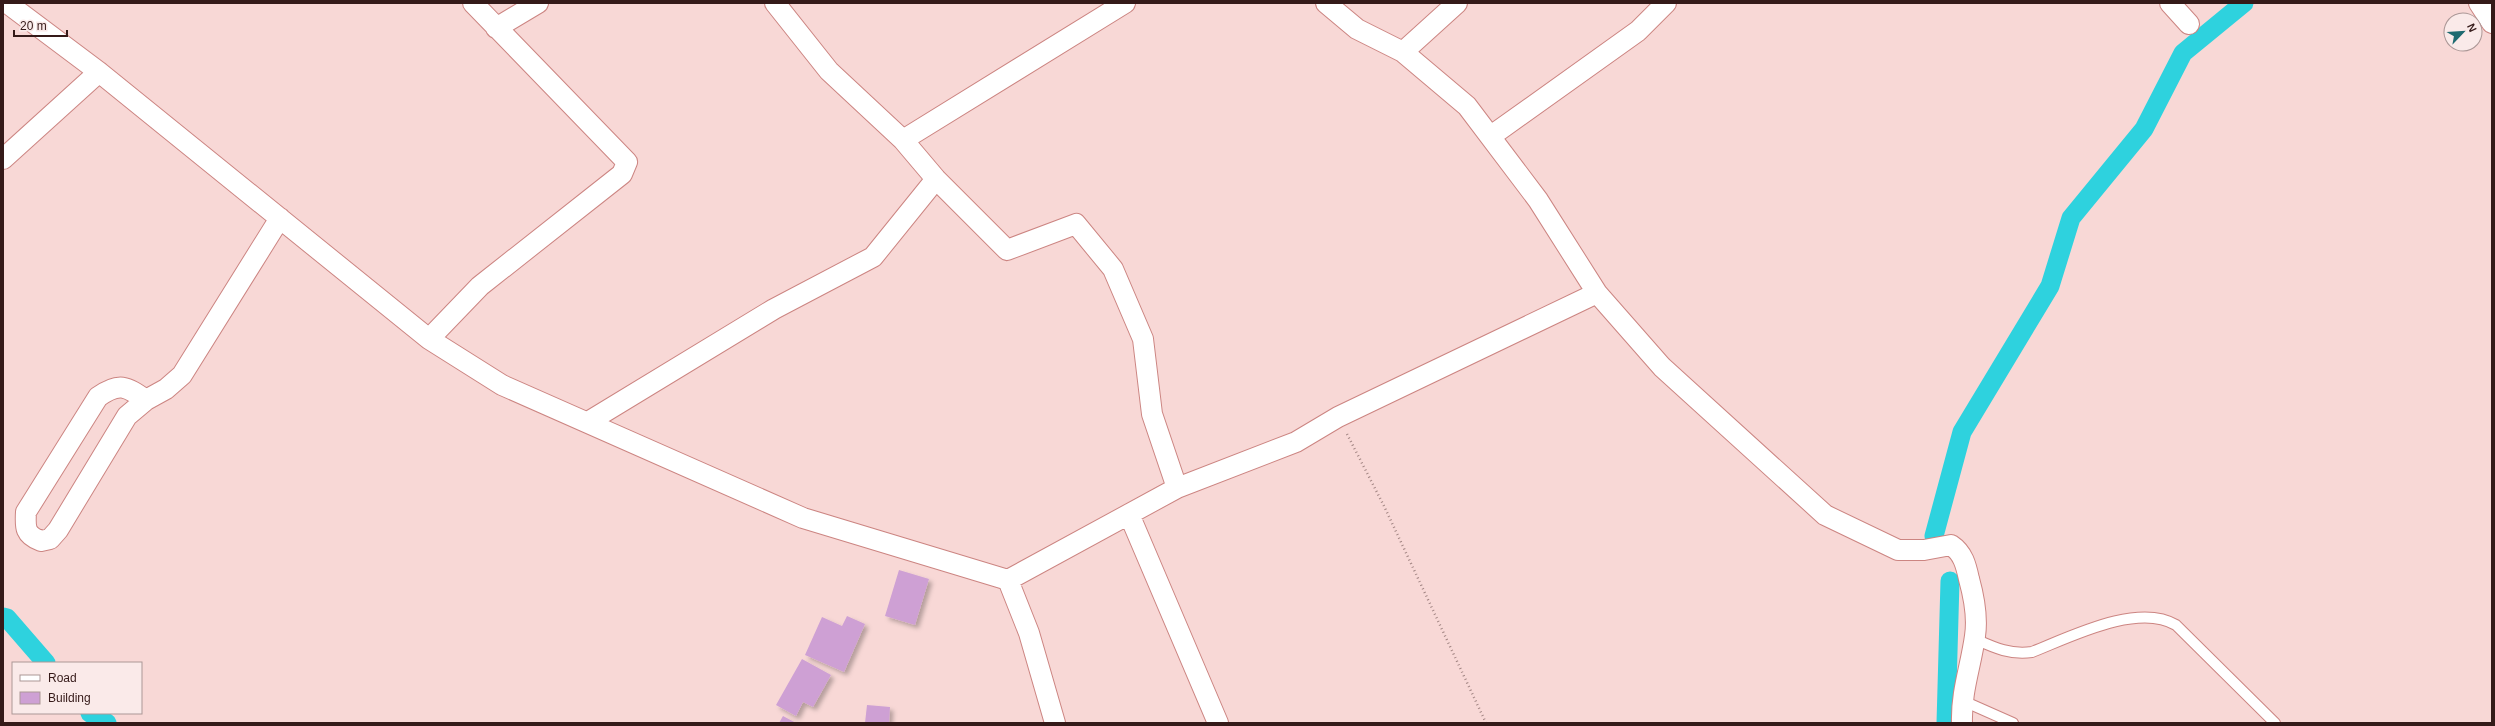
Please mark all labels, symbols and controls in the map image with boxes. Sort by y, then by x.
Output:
scale bar [14,12,67,38]
north arrow [2443,12,2483,52]
text: 20 m [20,19,47,33]
text: N [2465,22,2479,34]
legend [12,662,142,714]
text: Road [48,671,77,685]
text: Building [48,691,91,705]

